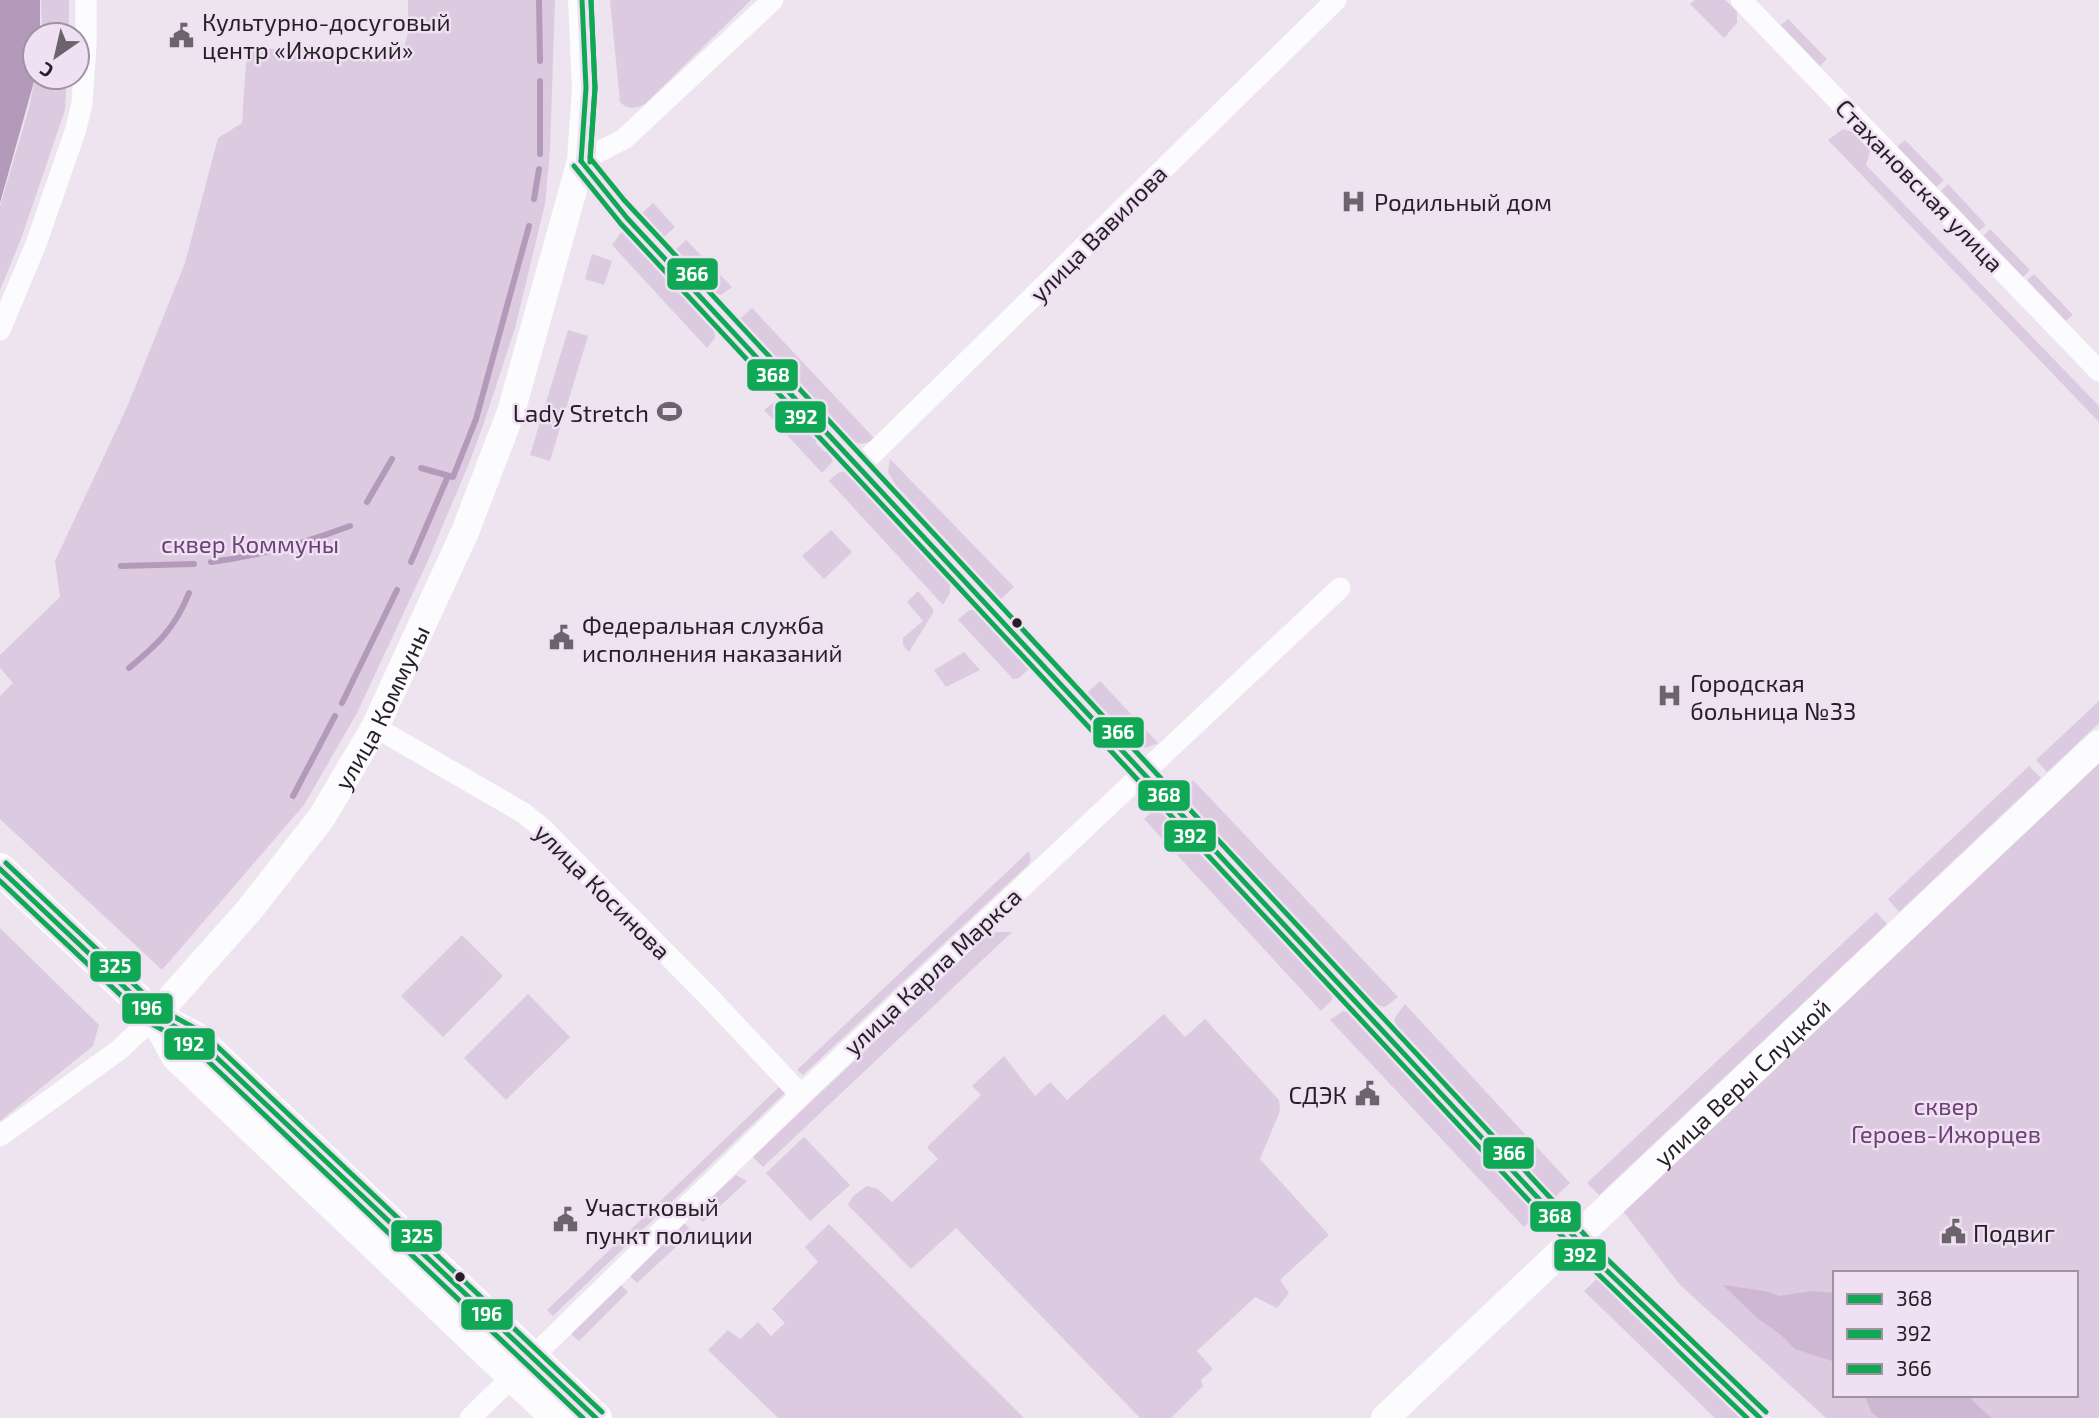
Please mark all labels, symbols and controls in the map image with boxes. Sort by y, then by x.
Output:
place label: Культурно-досуговый центр «Ижорский» [202,7,451,64]
north arrow [21,21,91,91]
public building icon: Культурно-досуговый центр «Ижорский» [168,21,196,49]
text: С [35,58,57,83]
street label: Стахановская улица [1829,93,2010,278]
street label: улица Вавилова [1024,159,1173,308]
hospital icon: Родильный дом [1340,187,1368,215]
place label: Родильный дом [1374,187,1552,216]
line badge: 366 [666,257,719,291]
text: 366 [675,262,709,285]
line badge: 368 [746,358,799,392]
text: 368 [756,363,790,386]
place label: Lady Stretch [513,398,649,427]
sports icon: Lady Stretch [655,398,683,426]
line badge: 392 [774,400,827,434]
text: 392 [784,405,818,428]
park label: сквер Коммуны [161,529,339,559]
place label: Федеральная служба исполнения наказаний [582,610,843,667]
unlabelled marker [1010,616,1024,630]
street label: улица Коммуны [327,620,435,795]
public building icon: Федеральная служба исполнения наказаний [548,624,576,652]
place label: Городская больница №33 [1690,668,1856,725]
hospital icon: Городская больница №33 [1656,682,1684,710]
line badge: 366 [1092,716,1145,749]
text: 366 [1101,720,1135,743]
line badge: 368 [1137,779,1191,812]
text: 368 [1147,783,1181,806]
street label: улица Косинова [528,817,677,966]
line badge: 392 [1163,819,1217,853]
text: 392 [1173,824,1207,847]
street label: улица Карла Маркса [837,881,1027,1062]
line badge: 325 [89,950,142,983]
text: 325 [99,954,131,977]
line badge: 196 [121,992,174,1025]
street label: улица Веры Слуцкой [1647,992,1836,1172]
text: 196 [132,996,162,1019]
line badge: 192 [163,1027,216,1061]
text: 192 [174,1032,204,1055]
place label: СДЭК [1288,1080,1347,1109]
public building icon: СДЭК [1353,1080,1381,1108]
park label: сквер Героев-Ижорцев [1851,1091,2041,1148]
line badge: 366 [1482,1136,1535,1170]
text: 366 [1492,1141,1526,1164]
place label: Участковый пункт полиции [585,1192,753,1250]
line badge: 368 [1529,1200,1582,1233]
text: 368 [1538,1204,1572,1227]
public building icon: Участковый пункт полиции [551,1206,579,1234]
public building icon: Подвиг [1939,1218,1967,1246]
place label: Подвиг [1973,1218,2055,1247]
line badge: 325 [390,1219,443,1253]
text: 325 [401,1224,433,1247]
line badge: 392 [1553,1238,1607,1272]
text: 392 [1563,1243,1597,1266]
unlabelled marker [453,1270,467,1284]
legend [1833,1271,2078,1397]
text: 368 [1896,1285,1932,1310]
line badge: 196 [460,1298,514,1331]
text: 196 [472,1302,502,1325]
text: 392 [1896,1320,1932,1345]
text: 366 [1896,1355,1932,1380]

